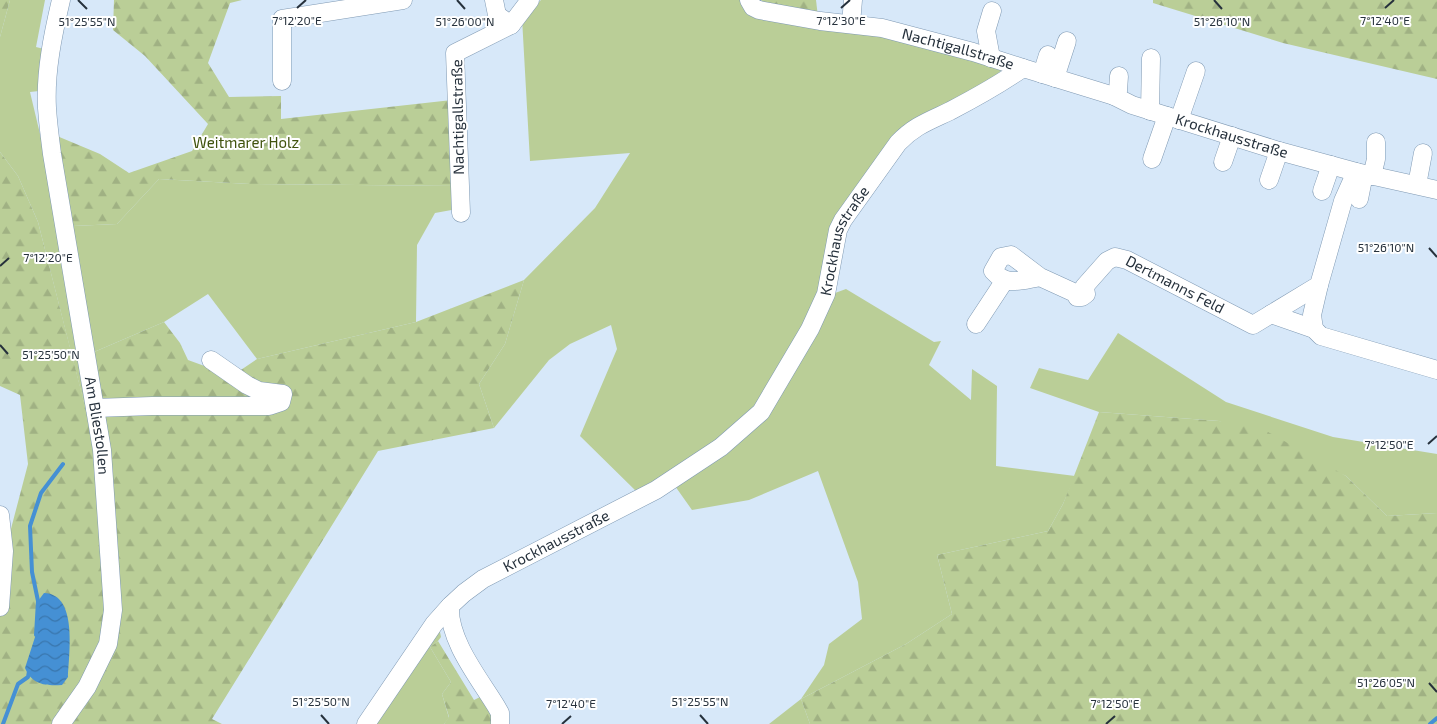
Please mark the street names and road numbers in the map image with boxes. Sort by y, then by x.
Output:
street label: Nachtigallstraße [900,24,1017,73]
street label: Nachtigallstraße [447,59,467,175]
street label: Krockhausstraße [1173,109,1290,161]
street label: Krockhausstraße [816,182,872,297]
street label: Dertmanns Feld [1123,251,1228,317]
street label: Am Bliestollen [82,375,114,475]
street label: Krockhausstraße [500,506,612,575]

